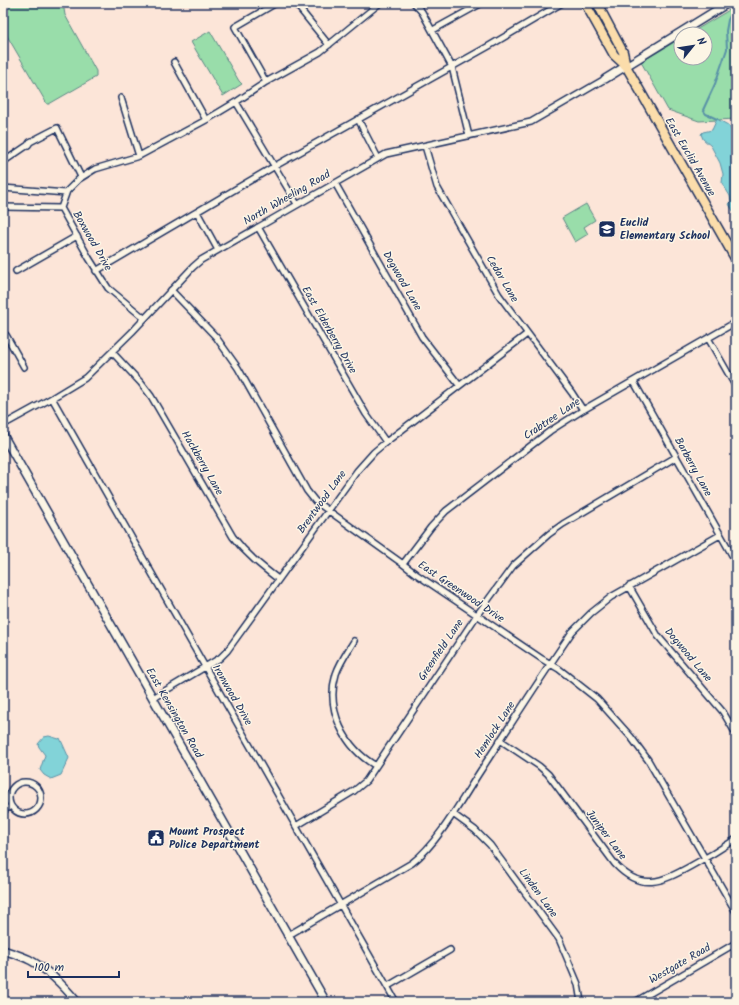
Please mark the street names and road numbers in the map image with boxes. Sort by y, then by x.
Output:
street label: East Euclid Avenue [660,114,720,200]
street label: North Wheeling Road [240,165,334,230]
street label: Boxwood Drive [67,208,117,275]
street label: Dogwood Lane [378,248,426,314]
street label: Cedar Lane [481,252,523,306]
street label: East Elderberry Drive [297,283,361,377]
street label: Crabtree Lane [520,393,584,445]
street label: Hackberry Lane [176,427,228,499]
street label: Barberry Lane [669,434,717,500]
street label: Brentwood Lane [293,466,351,538]
street label: East Greenwood Drive [414,556,508,628]
street label: Greenfield Lane [414,615,468,685]
street label: Dogwood Lane [660,624,716,686]
street label: Ironwood Drive [207,661,257,729]
street label: East Kensington Road [141,664,208,762]
street label: Hemlock Lane [470,698,520,762]
street label: Juniper Lane [581,806,631,864]
street label: Linden Lane [514,865,562,921]
street label: Westgate Road [646,939,715,989]

